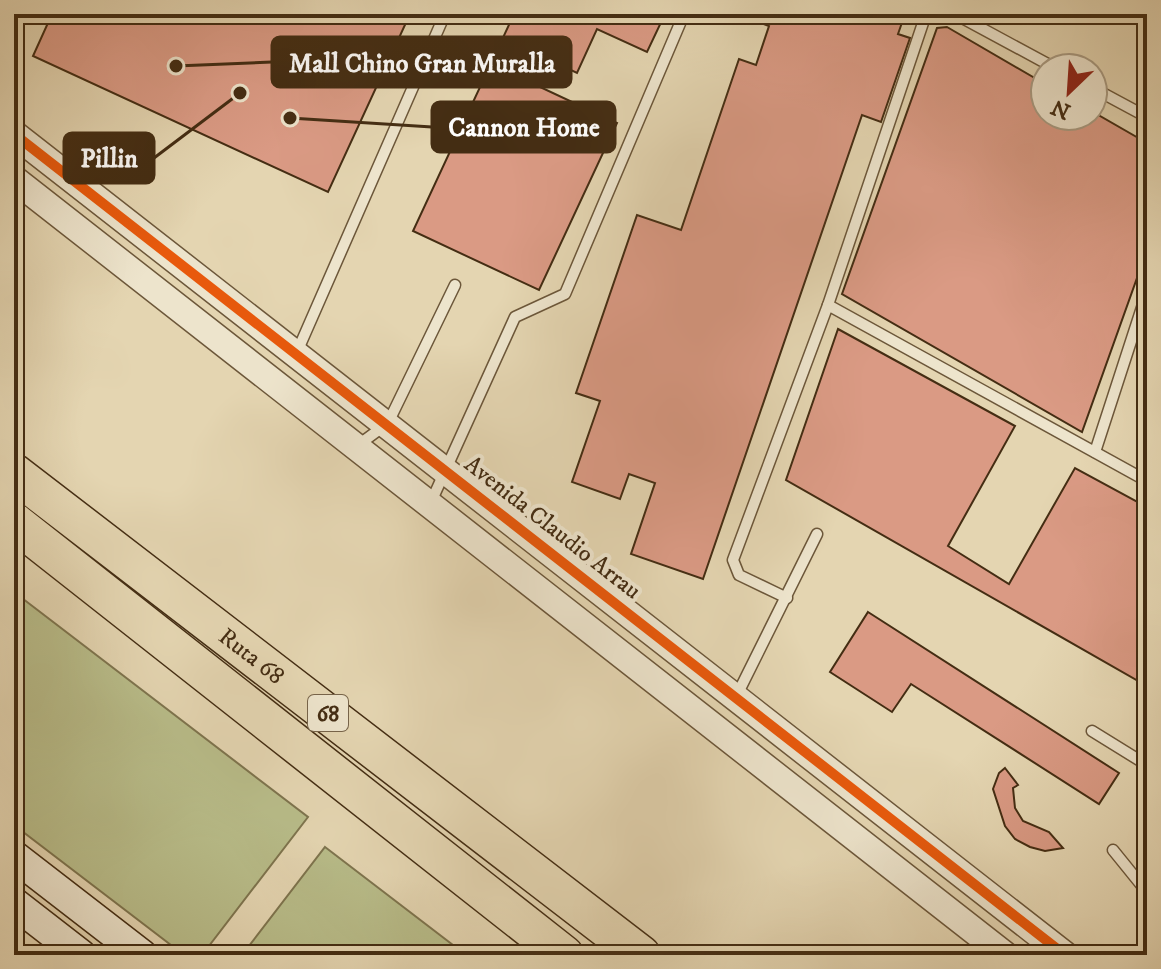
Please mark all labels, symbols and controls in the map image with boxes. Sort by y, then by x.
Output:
callout: Mall Chino Gran Muralla [272,37,571,87]
text: Mall Chino Gran Muralla [289,48,556,81]
north arrow [1029,52,1109,132]
text: N [1047,93,1075,125]
callout: Cannon Home [432,102,615,152]
text: Cannon Home [448,112,600,145]
callout: Pillin [64,133,154,183]
text: Pillin [80,143,138,176]
street label: Avenida Claudio Arrau [458,449,647,606]
street label: Ruta 68 [212,622,290,691]
road number: 68 [308,695,348,731]

